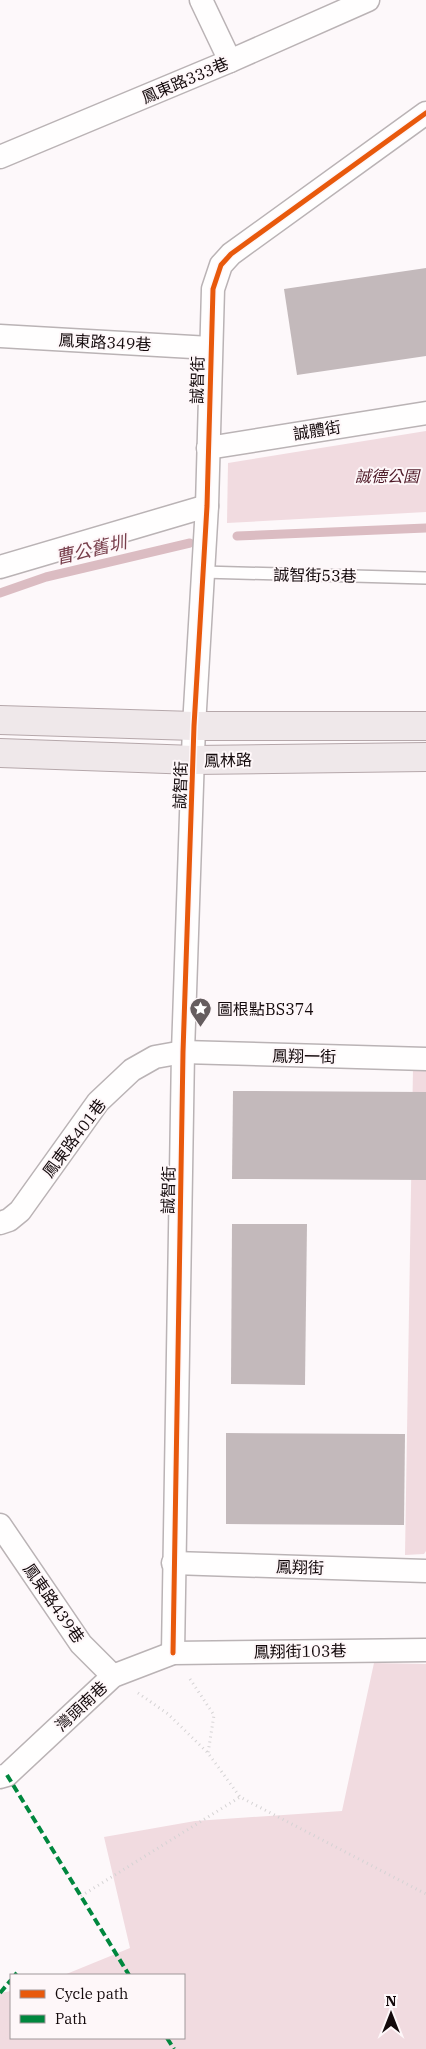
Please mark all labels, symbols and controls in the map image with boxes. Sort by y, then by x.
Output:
street label: 鳳東路333巷 [138,53,232,107]
street label: 鳳東路349巷 [58,330,152,354]
street label: 誠智街 [187,356,207,404]
street label: 誠體街 [292,416,342,444]
park label: 誠德公園 [355,466,421,486]
water label: 曹公舊圳 [53,530,131,569]
street label: 誠智街53巷 [273,564,357,586]
street label: 鳳林路 [204,750,252,770]
street label: 誠智街 [169,761,191,809]
place icon: 圖根點BS374 [189,997,213,1028]
place label: 圖根點BS374 [217,999,314,1019]
street label: 鳳翔一街 [272,1045,336,1067]
street label: 鳳東路401巷 [38,1095,110,1181]
street label: 誠智街 [158,1166,178,1214]
street label: 鳳翔街 [276,1556,324,1578]
street label: 鳳東路439巷 [19,1559,89,1647]
street label: 鳳翔街103巷 [253,1640,347,1662]
street label: 灣頭南巷 [51,1677,111,1735]
legend [10,1974,185,2039]
text: Cycle path [55,1984,128,2003]
north arrow [366,1989,416,2039]
text: N [385,1992,397,2010]
text: Path [55,2009,87,2028]

